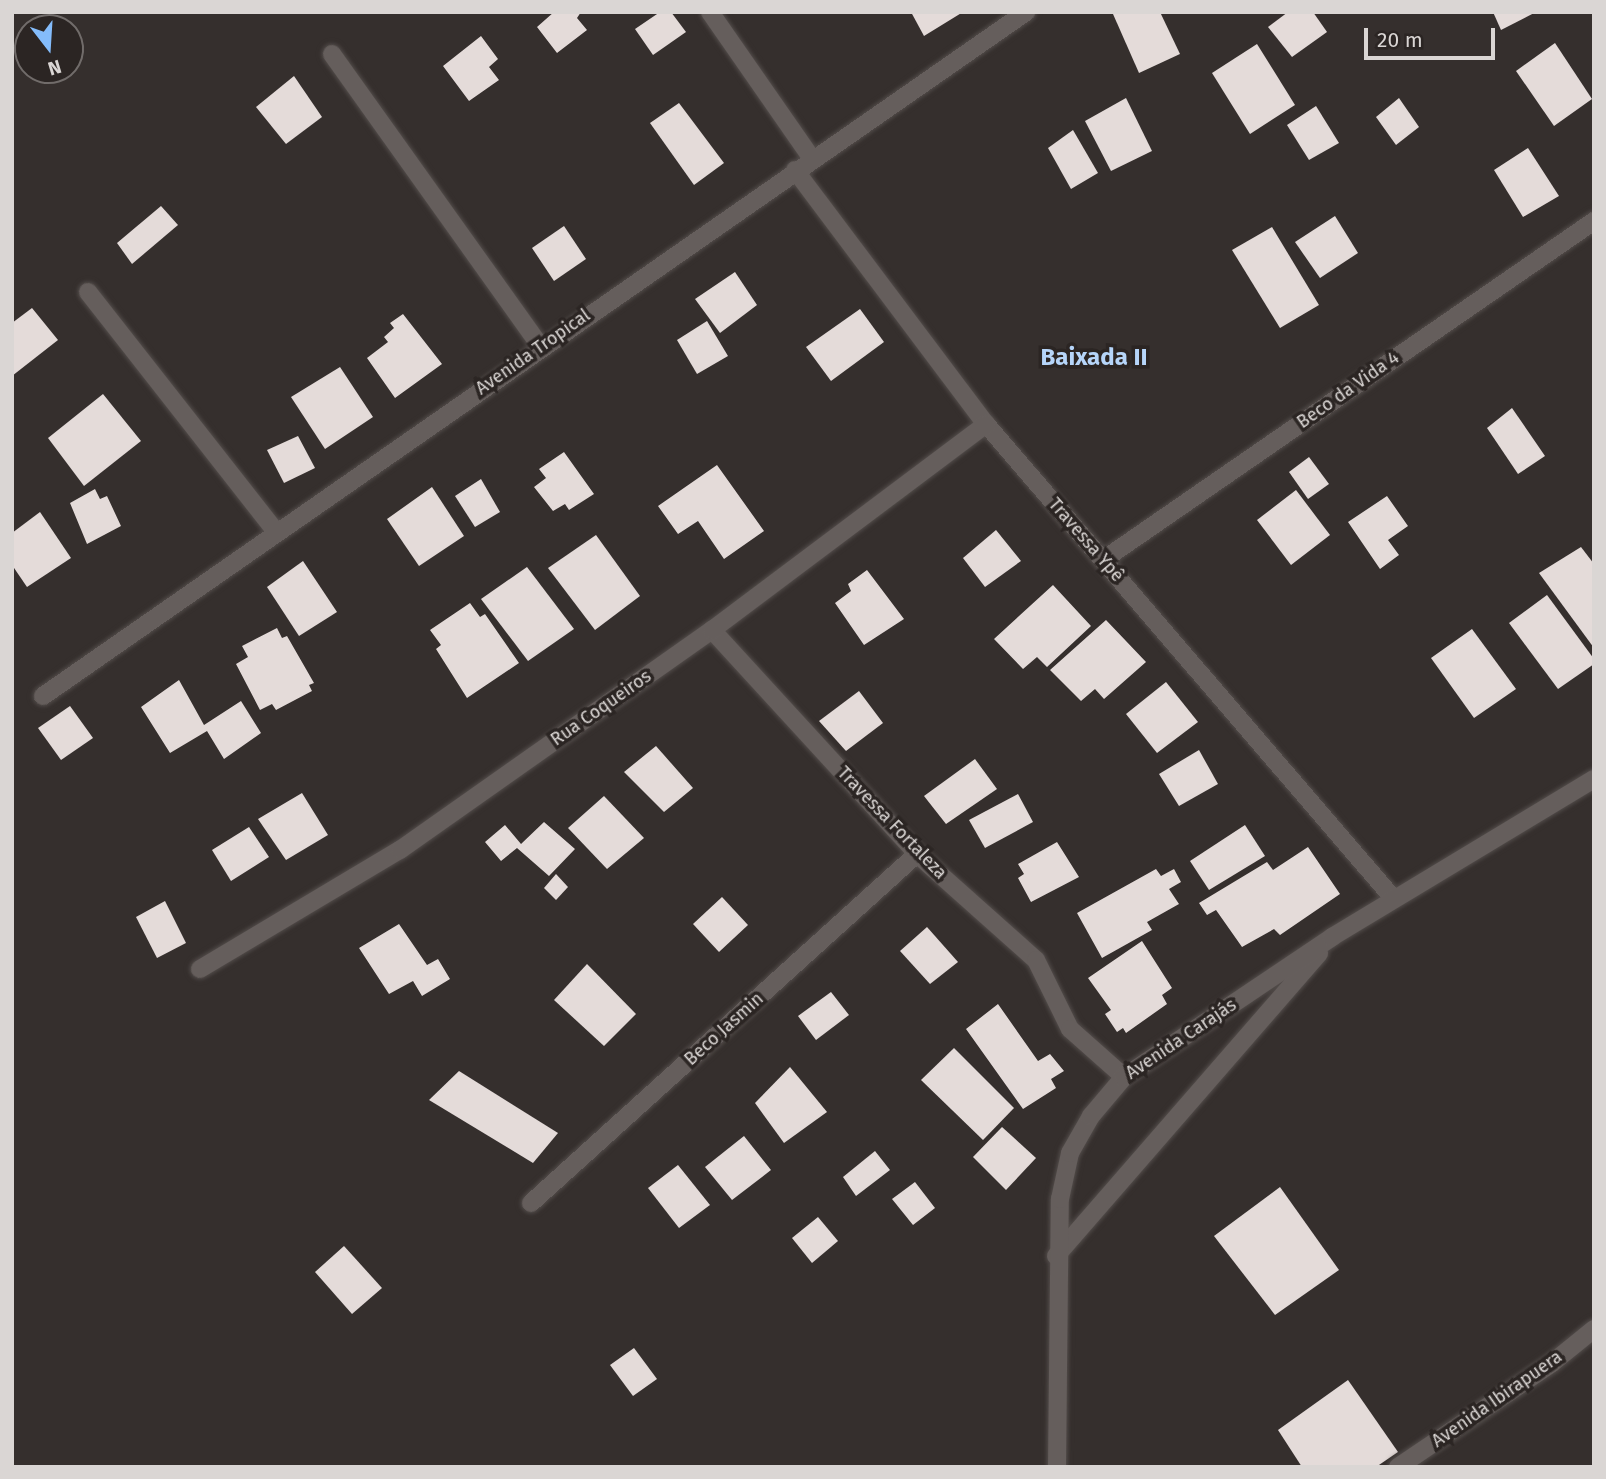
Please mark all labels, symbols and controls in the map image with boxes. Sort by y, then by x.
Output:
north arrow [14,14,84,84]
scale bar [1368,14,1499,58]
text: 20 m [1377,27,1423,53]
text: N [45,55,64,80]
street label: Avenida Tropical [472,305,594,399]
district label: Baixada II [1040,344,1148,372]
street label: Beco da Vida 4 [1293,347,1403,433]
street label: Travessa Ypê [1044,494,1128,586]
street label: Rua Coqueiros [547,665,655,751]
street label: Travessa Fortaleza [833,762,951,884]
street label: Beco Jasmin [680,988,768,1070]
street label: Avenida Carajás [1122,994,1240,1084]
street label: Avenida Ibirapuera [1428,1346,1566,1452]

